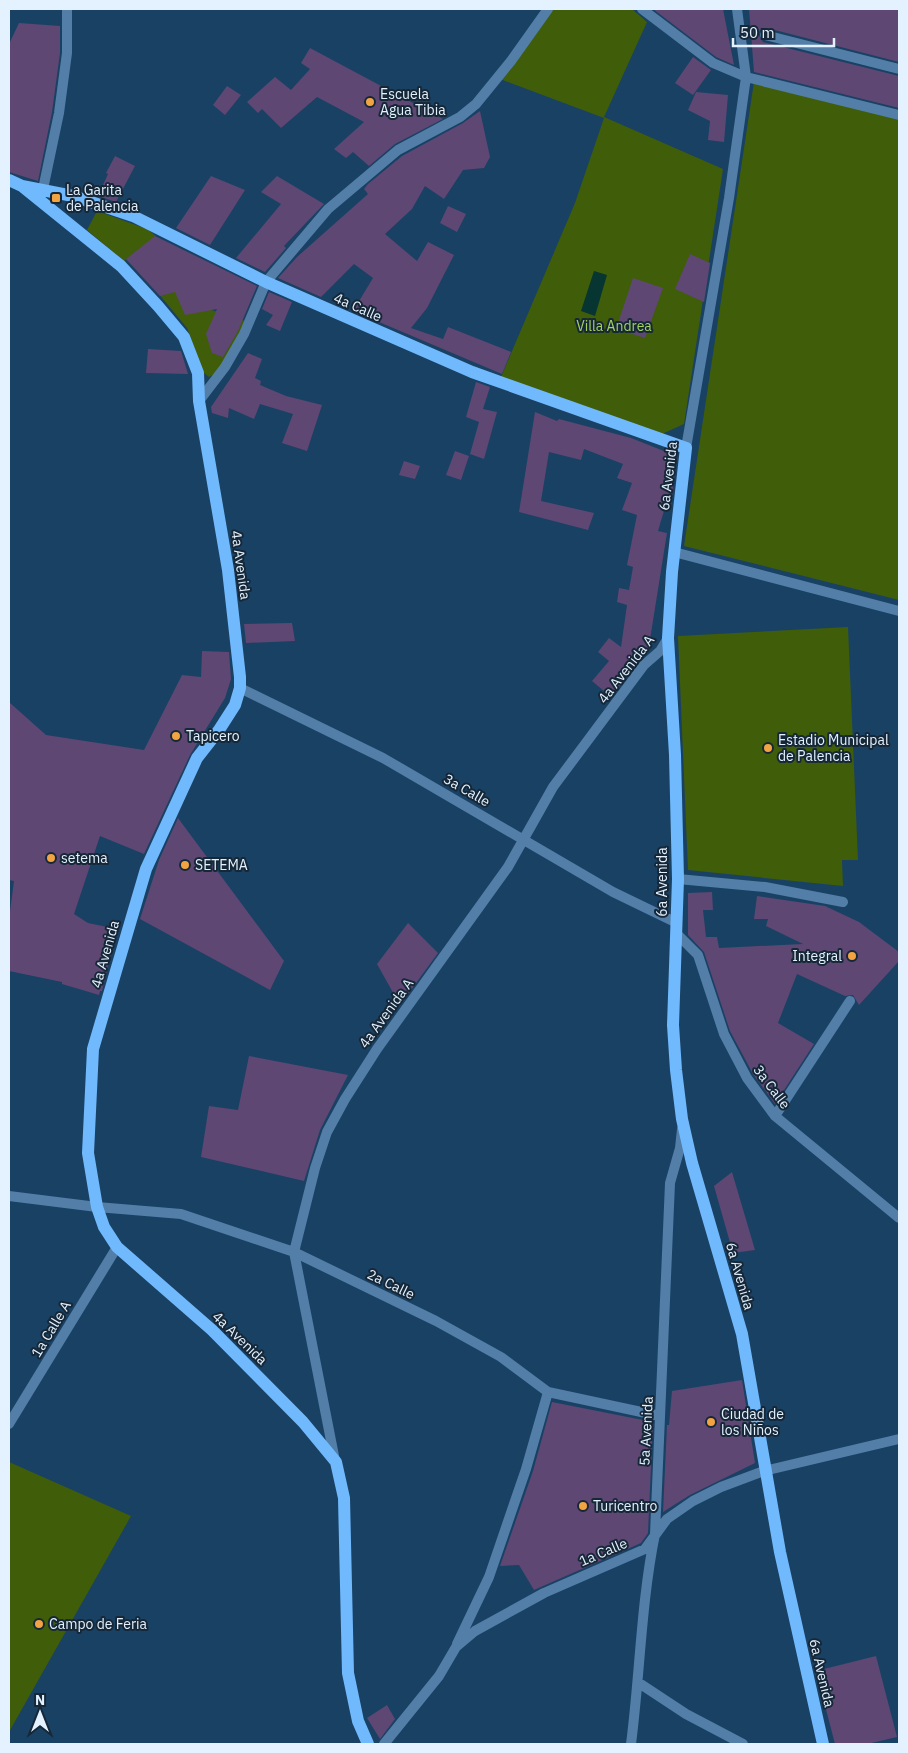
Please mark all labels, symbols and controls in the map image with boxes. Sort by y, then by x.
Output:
scale bar [733,15,834,47]
text: 50 m [740,23,775,42]
place label: Escuela Agua Tibia [380,85,446,119]
marker: Escuela Agua Tibia [364,96,376,108]
place label: La Garita de Palencia [66,181,139,215]
marker: La Garita de Palencia [50,192,62,204]
street label: 4a Calle [331,288,385,326]
park label: Villa Andrea [576,317,652,335]
street label: 6a Avenida [655,440,681,512]
street label: 4a Avenida [227,529,255,601]
street label: 4a Avenida A [594,631,658,707]
place label: Tapicero [186,727,240,745]
marker: Tapicero [170,730,182,742]
place label: Estadio Municipal de Palencia [778,731,889,765]
marker: Estadio Municipal de Palencia [762,742,774,754]
street label: 3a Calle [441,770,494,811]
street label: 6a Avenida [653,847,671,917]
place label: setema [61,849,108,867]
marker: setema [45,852,57,864]
place label: SETEMA [195,856,248,874]
marker: SETEMA [179,859,191,871]
street label: 4a Avenida [87,918,123,990]
place label: Integral [792,947,842,965]
marker: Integral [846,950,858,962]
street label: 4a Avenida A [355,975,417,1051]
street label: 3a Calle [750,1061,795,1113]
street label: 6a Avenida [722,1240,758,1312]
street label: 2a Calle [364,1265,418,1303]
street label: 1a Calle A [27,1297,75,1361]
street label: 4a Avenida [209,1307,272,1369]
street label: 5a Avenida [635,1395,657,1466]
place label: Ciudad de los Niños [721,1405,784,1439]
marker: Ciudad de los Niños [705,1416,717,1428]
place label: Turicentro [593,1497,657,1515]
marker: Turicentro [577,1500,589,1512]
street label: 1a Calle [576,1534,630,1570]
place label: Campo de Feria [49,1615,148,1633]
marker: Campo de Feria [33,1618,45,1630]
street label: 6a Avenida [805,1637,839,1709]
north arrow [15,1688,65,1738]
text: N [35,1691,45,1709]

